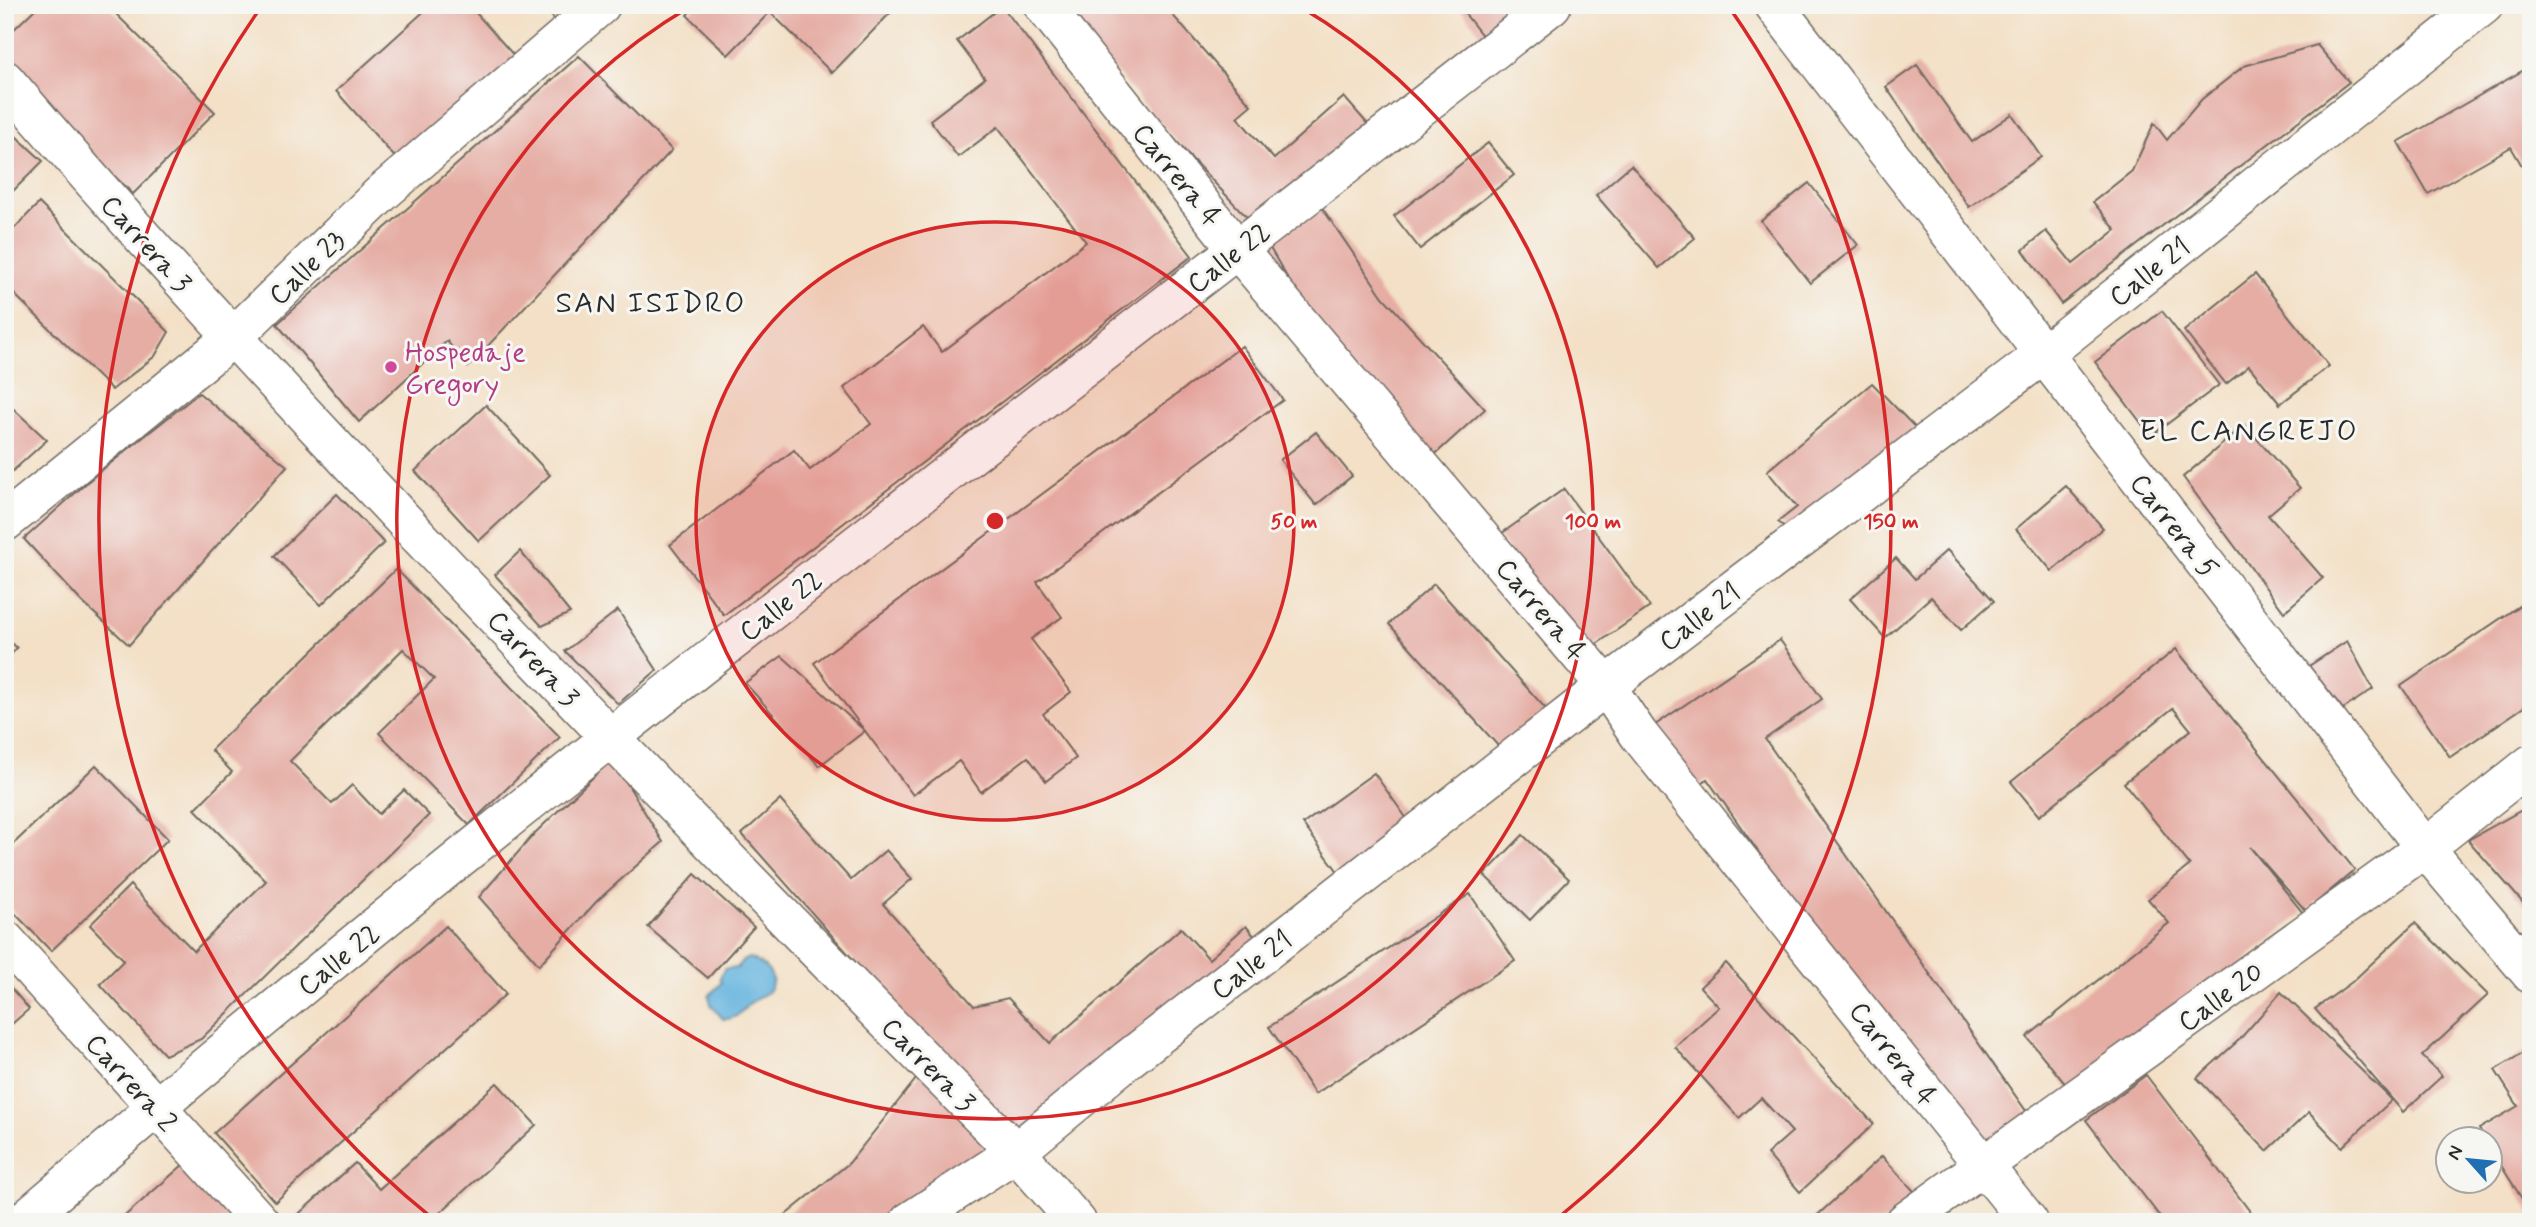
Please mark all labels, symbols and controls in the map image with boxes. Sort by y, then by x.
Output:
street label: Carrera 4 [1123,116,1229,235]
street label: Carrera 3 [91,188,199,302]
street label: Calle 22 [1180,215,1279,303]
street label: Calle 23 [261,223,354,315]
street label: Calle 21 [2102,230,2199,316]
district label: SAN ISIDRO [556,284,746,323]
place label: Hospedaje Gregory [405,335,526,406]
marker: Hospedaje Gregory [383,359,399,375]
district label: EL CANGREJO [2139,412,2359,451]
street label: Carrera 5 [2120,466,2226,587]
text: 50 m [1271,508,1318,536]
text: 100 m [1565,508,1621,536]
text: 150 m [1863,508,1919,536]
centre of rings [983,509,1007,533]
street label: Carrera 4 [1486,552,1594,670]
street label: Calle 22 [732,563,831,651]
street label: Calle 21 [1652,575,1749,661]
street label: Carrera 3 [478,603,587,716]
street label: Calle 22 [291,916,389,1006]
street label: Calle 21 [1204,923,1301,1009]
street label: Calle 20 [2171,954,2272,1042]
street label: Carrera 4 [1840,995,1945,1114]
street label: Carrera 3 [872,1010,983,1121]
street label: Carrera 2 [76,1026,184,1141]
north arrow [2434,1126,2504,1196]
text: N [2441,1142,2469,1164]

